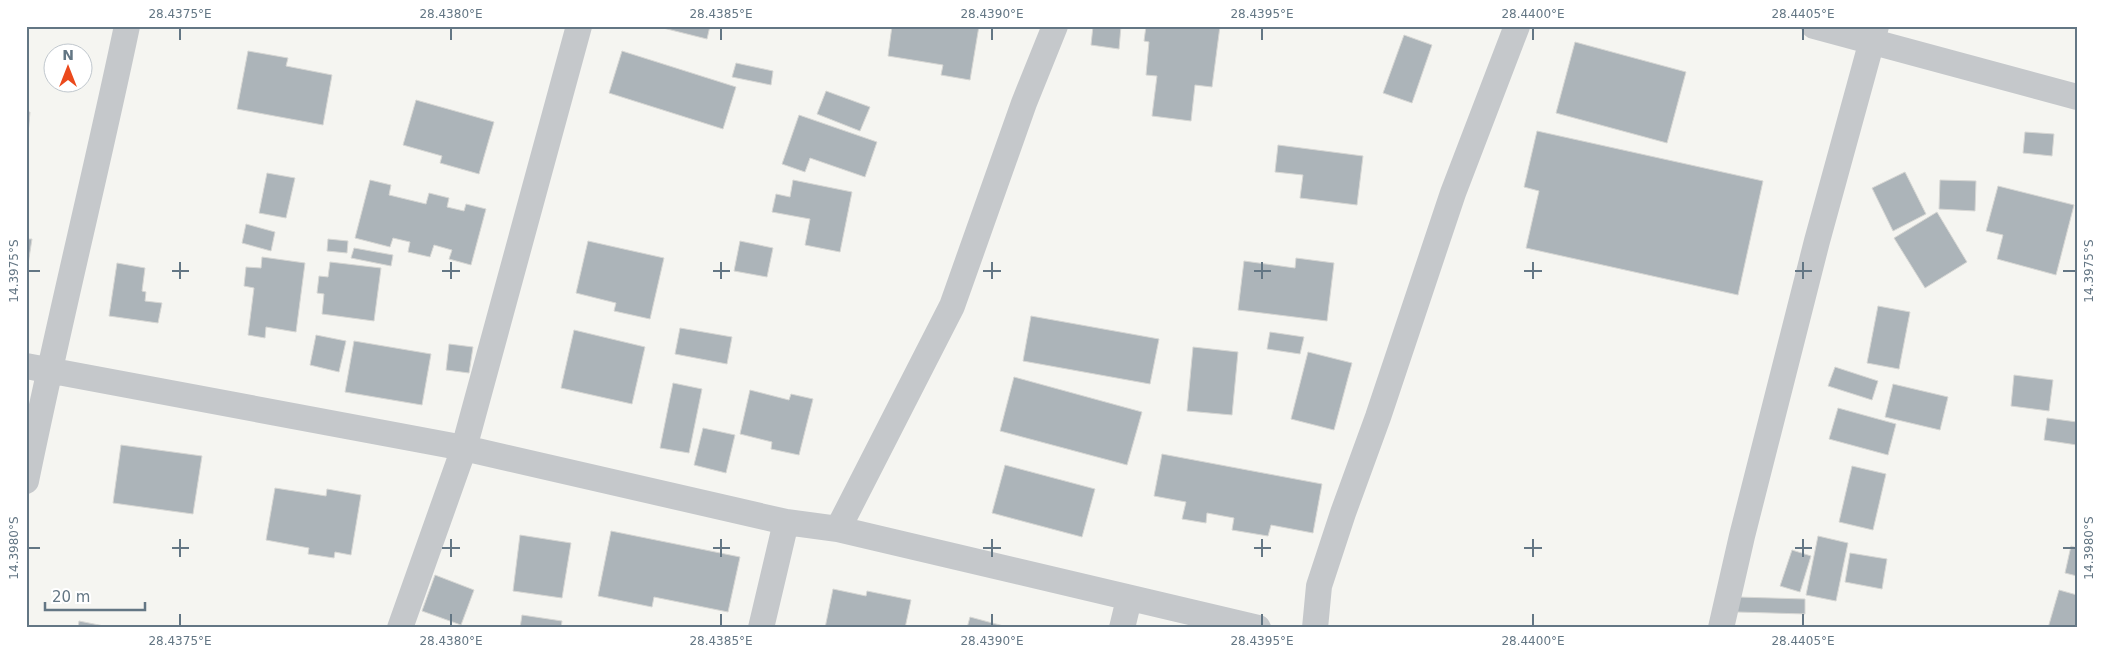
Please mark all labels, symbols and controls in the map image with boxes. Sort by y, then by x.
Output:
text: 28.4375°E [148,7,212,21]
text: 28.4380°E [419,7,483,21]
text: 28.4385°E [689,7,753,21]
text: 28.4390°E [960,7,1024,21]
text: 28.4395°E [1230,7,1294,21]
text: 28.4400°E [1501,7,1565,21]
text: 28.4405°E [1771,7,1835,21]
north arrow [42,42,92,92]
text: N [62,47,74,63]
text: 14.3975°S [7,239,21,303]
text: 14.3975°S [2082,239,2096,303]
text: 14.3980°S [7,516,21,580]
text: 14.3980°S [2082,516,2096,580]
scale bar [45,579,145,611]
text: 20 m [52,588,90,606]
text: 28.4375°E [148,634,212,648]
text: 28.4380°E [419,634,483,648]
text: 28.4385°E [689,634,753,648]
text: 28.4390°E [960,634,1024,648]
text: 28.4395°E [1230,634,1294,648]
text: 28.4400°E [1501,634,1565,648]
text: 28.4405°E [1771,634,1835,648]

